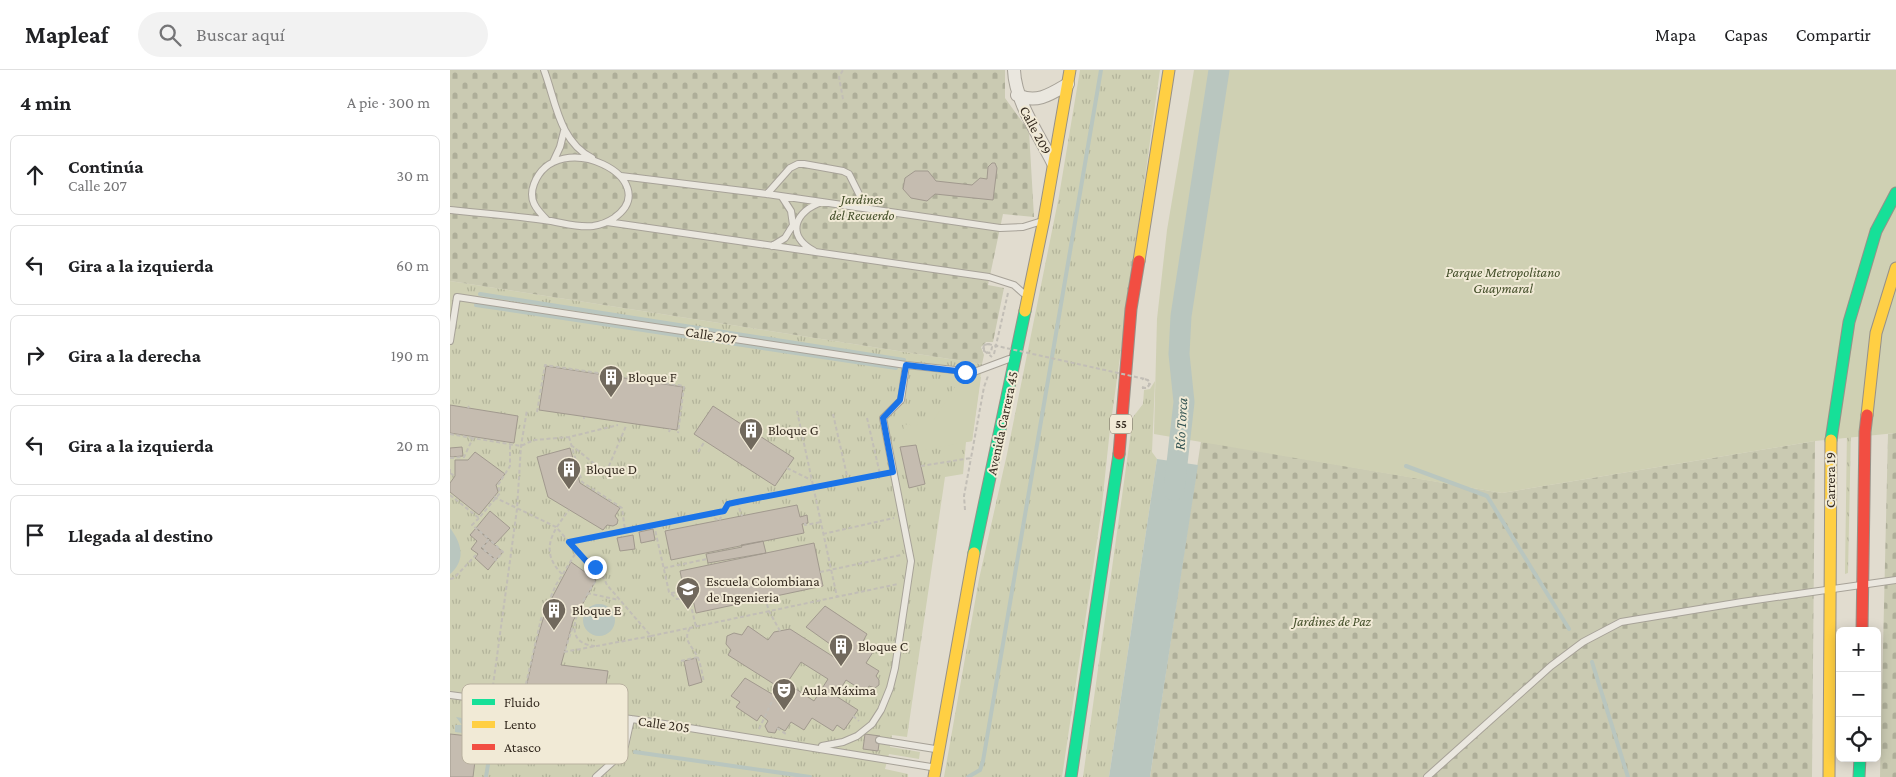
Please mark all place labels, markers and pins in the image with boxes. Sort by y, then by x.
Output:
building icon: Bloque F [598,364,624,398]
place label: Bloque F [628,369,677,385]
building icon: Bloque G [738,417,764,451]
place label: Bloque G [768,422,819,438]
building icon: Bloque D [556,456,582,490]
place label: Bloque D [586,461,637,477]
place label: Escuela Colombiana de Ingenieria [706,573,820,605]
school or university icon: Escuela Colombiana de Ingenieria [675,576,701,610]
building icon: Bloque E [541,597,567,631]
place label: Bloque E [572,602,622,618]
building icon: Bloque C [828,633,854,667]
place label: Bloque C [858,638,908,654]
theatre icon: Aula Máxima [771,677,797,711]
place label: Aula Máxima [802,682,877,698]

